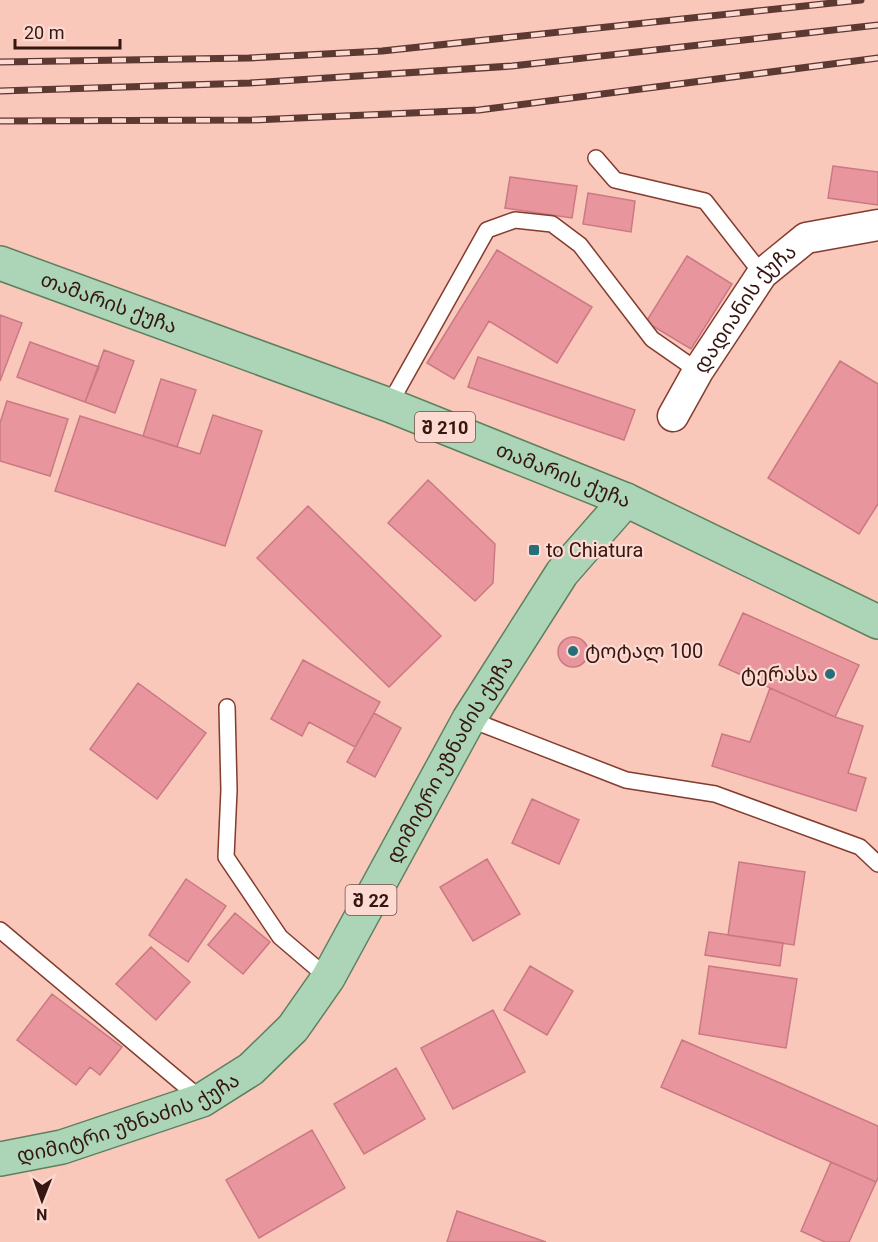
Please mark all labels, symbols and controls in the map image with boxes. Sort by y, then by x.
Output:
scale bar [15,12,120,50]
text: 20 m [24,22,64,43]
street label: დადიანის ქუჩა [688,239,801,378]
street label: თამარის ქუჩა [38,267,180,339]
road number: შ 210 [415,412,475,442]
street label: თამარის ქუჩა [493,437,634,513]
place label: to Chiatura [546,538,643,562]
marker: to Chiatura [527,543,541,557]
place label: ტოტალ 100 [585,639,703,664]
marker: ტოტალ 100 [566,644,580,658]
street label: დიმიტრი უზნაძის ქუჩა [381,651,518,868]
place label: ტერასა [741,662,818,686]
marker: ტერასა [823,667,837,681]
road number: შ 22 [346,885,397,915]
street label: დიმიტრი უზნაძის ქუჩა [15,1067,244,1168]
north arrow [12,1170,72,1230]
text: N [36,1205,48,1224]

